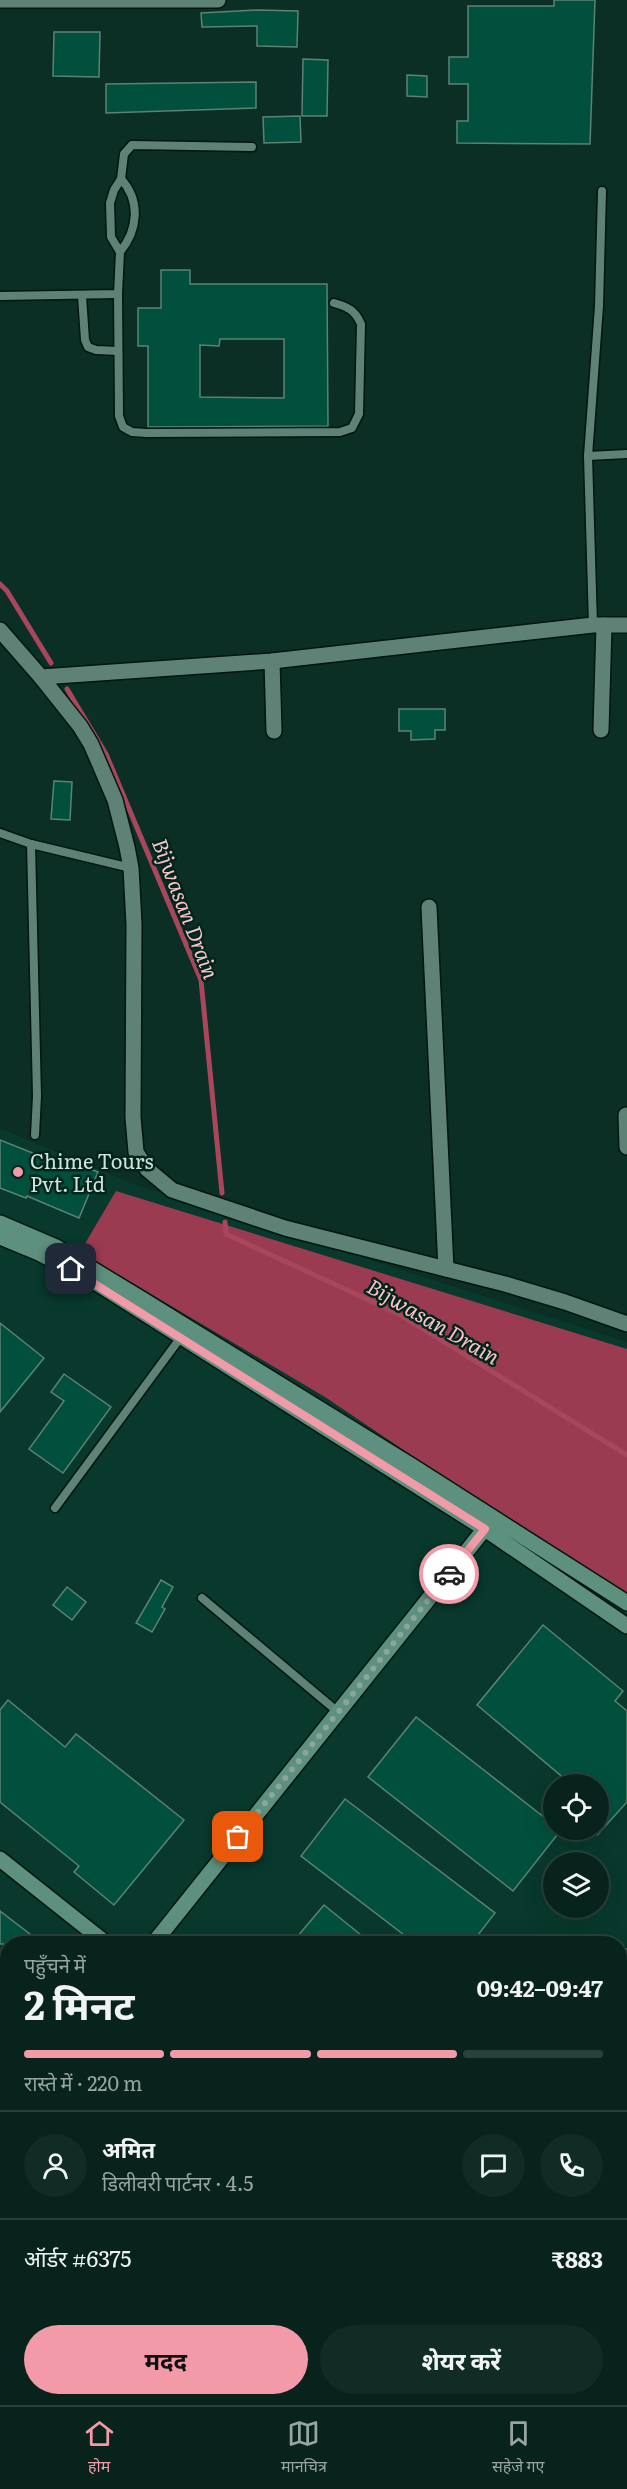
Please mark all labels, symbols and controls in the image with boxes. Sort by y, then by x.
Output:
water label: Bijwasan Drain [146,833,228,983]
place label: Chime Tours Pvt. Ltd [30,1145,154,1198]
marker: Chime Tours Pvt. Ltd [11,1165,25,1179]
pin [45,1243,96,1294]
icon: home [54,1252,87,1285]
water label: Bijwasan Drain [362,1269,506,1371]
courier [419,1544,479,1604]
icon: car [433,1558,466,1591]
map controls [543,1774,609,1918]
button: locate [543,1774,609,1840]
pin [212,1811,263,1862]
icon: bag [221,1820,254,1853]
button: layers [543,1852,609,1918]
text: पहुँचने में [24,1949,86,1979]
text: 09:42–09:47 [476,1971,603,2004]
text: 2 मिनट [24,1974,135,2032]
text: रास्ते में · 220 m [24,2067,142,2097]
text: अमित [102,2132,155,2165]
button: person [24,2134,87,2197]
button: chat [462,2134,525,2197]
button: phone [540,2134,603,2197]
text: डिलीवरी पार्टनर · 4.5 [102,2167,254,2197]
text: ऑर्डर #6375 [24,2241,131,2274]
text: ₹883 [551,2242,603,2275]
button: मदद [24,2325,308,2394]
button: शेयर करें [320,2325,603,2394]
tab: होम [83,2417,116,2479]
tab: मानचित्र [281,2417,327,2479]
tab: सहेजे गए [492,2417,544,2479]

